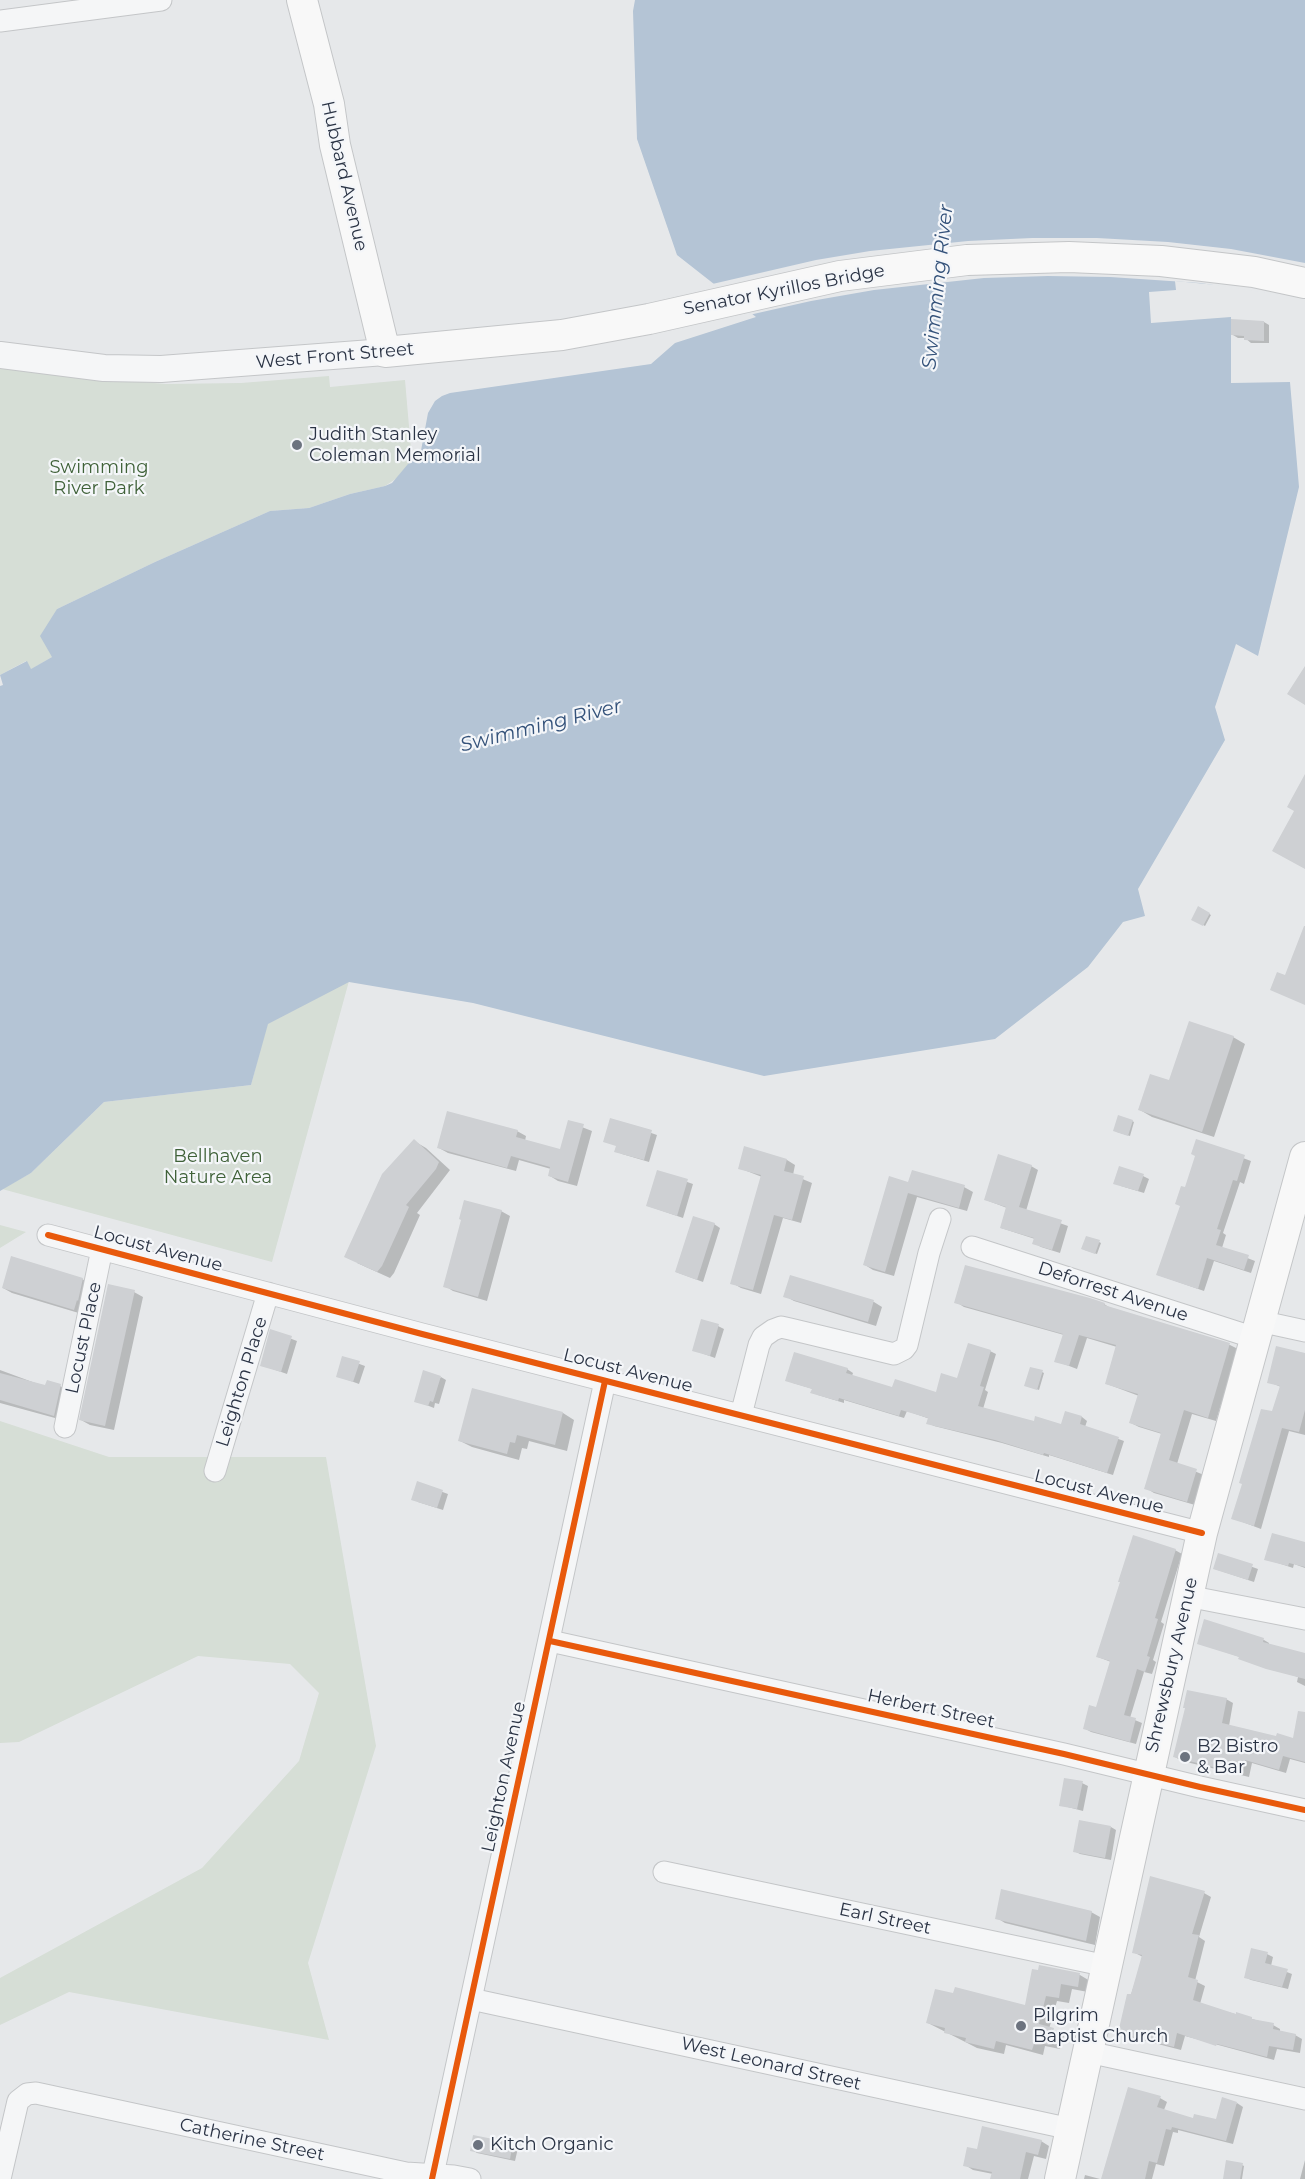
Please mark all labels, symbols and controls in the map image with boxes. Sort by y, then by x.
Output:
street label: Hubbard Avenue [316,99,372,253]
water label: Swimming River [917,203,959,371]
street label: Senator Kyrillos Bridge [681,260,887,320]
street label: West Front Street [255,338,415,374]
place label: Judith Stanley Coleman Memorial [309,424,481,466]
marker: Judith Stanley Coleman Memorial [290,438,304,452]
park label: Swimming River Park [49,457,149,500]
water label: Swimming River [458,694,624,758]
park label: Bellhaven Nature Area [164,1146,272,1188]
street label: Locust Avenue [91,1221,225,1277]
street label: Deforrest Avenue [1035,1258,1191,1326]
street label: Locust Place [62,1280,106,1396]
street label: Leighton Place [212,1314,272,1450]
street label: Locust Avenue [561,1344,695,1398]
street label: Locust Avenue [1032,1465,1166,1519]
street label: Shrewsbury Avenue [1141,1575,1203,1755]
street label: Herbert Street [865,1685,997,1733]
street label: Leighton Avenue [477,1700,531,1854]
place label: B2 Bistro & Bar [1197,1736,1278,1778]
marker: B2 Bistro & Bar [1178,1750,1192,1764]
street label: Earl Street [837,1899,933,1939]
place label: Pilgrim Baptist Church [1033,2005,1169,2048]
marker: Pilgrim Baptist Church [1014,2019,1028,2033]
street label: West Leonard Street [679,2033,863,2095]
street label: Catherine Street [178,2114,326,2166]
place label: Kitch Organic [490,2134,614,2156]
marker: Kitch Organic [471,2138,485,2152]

